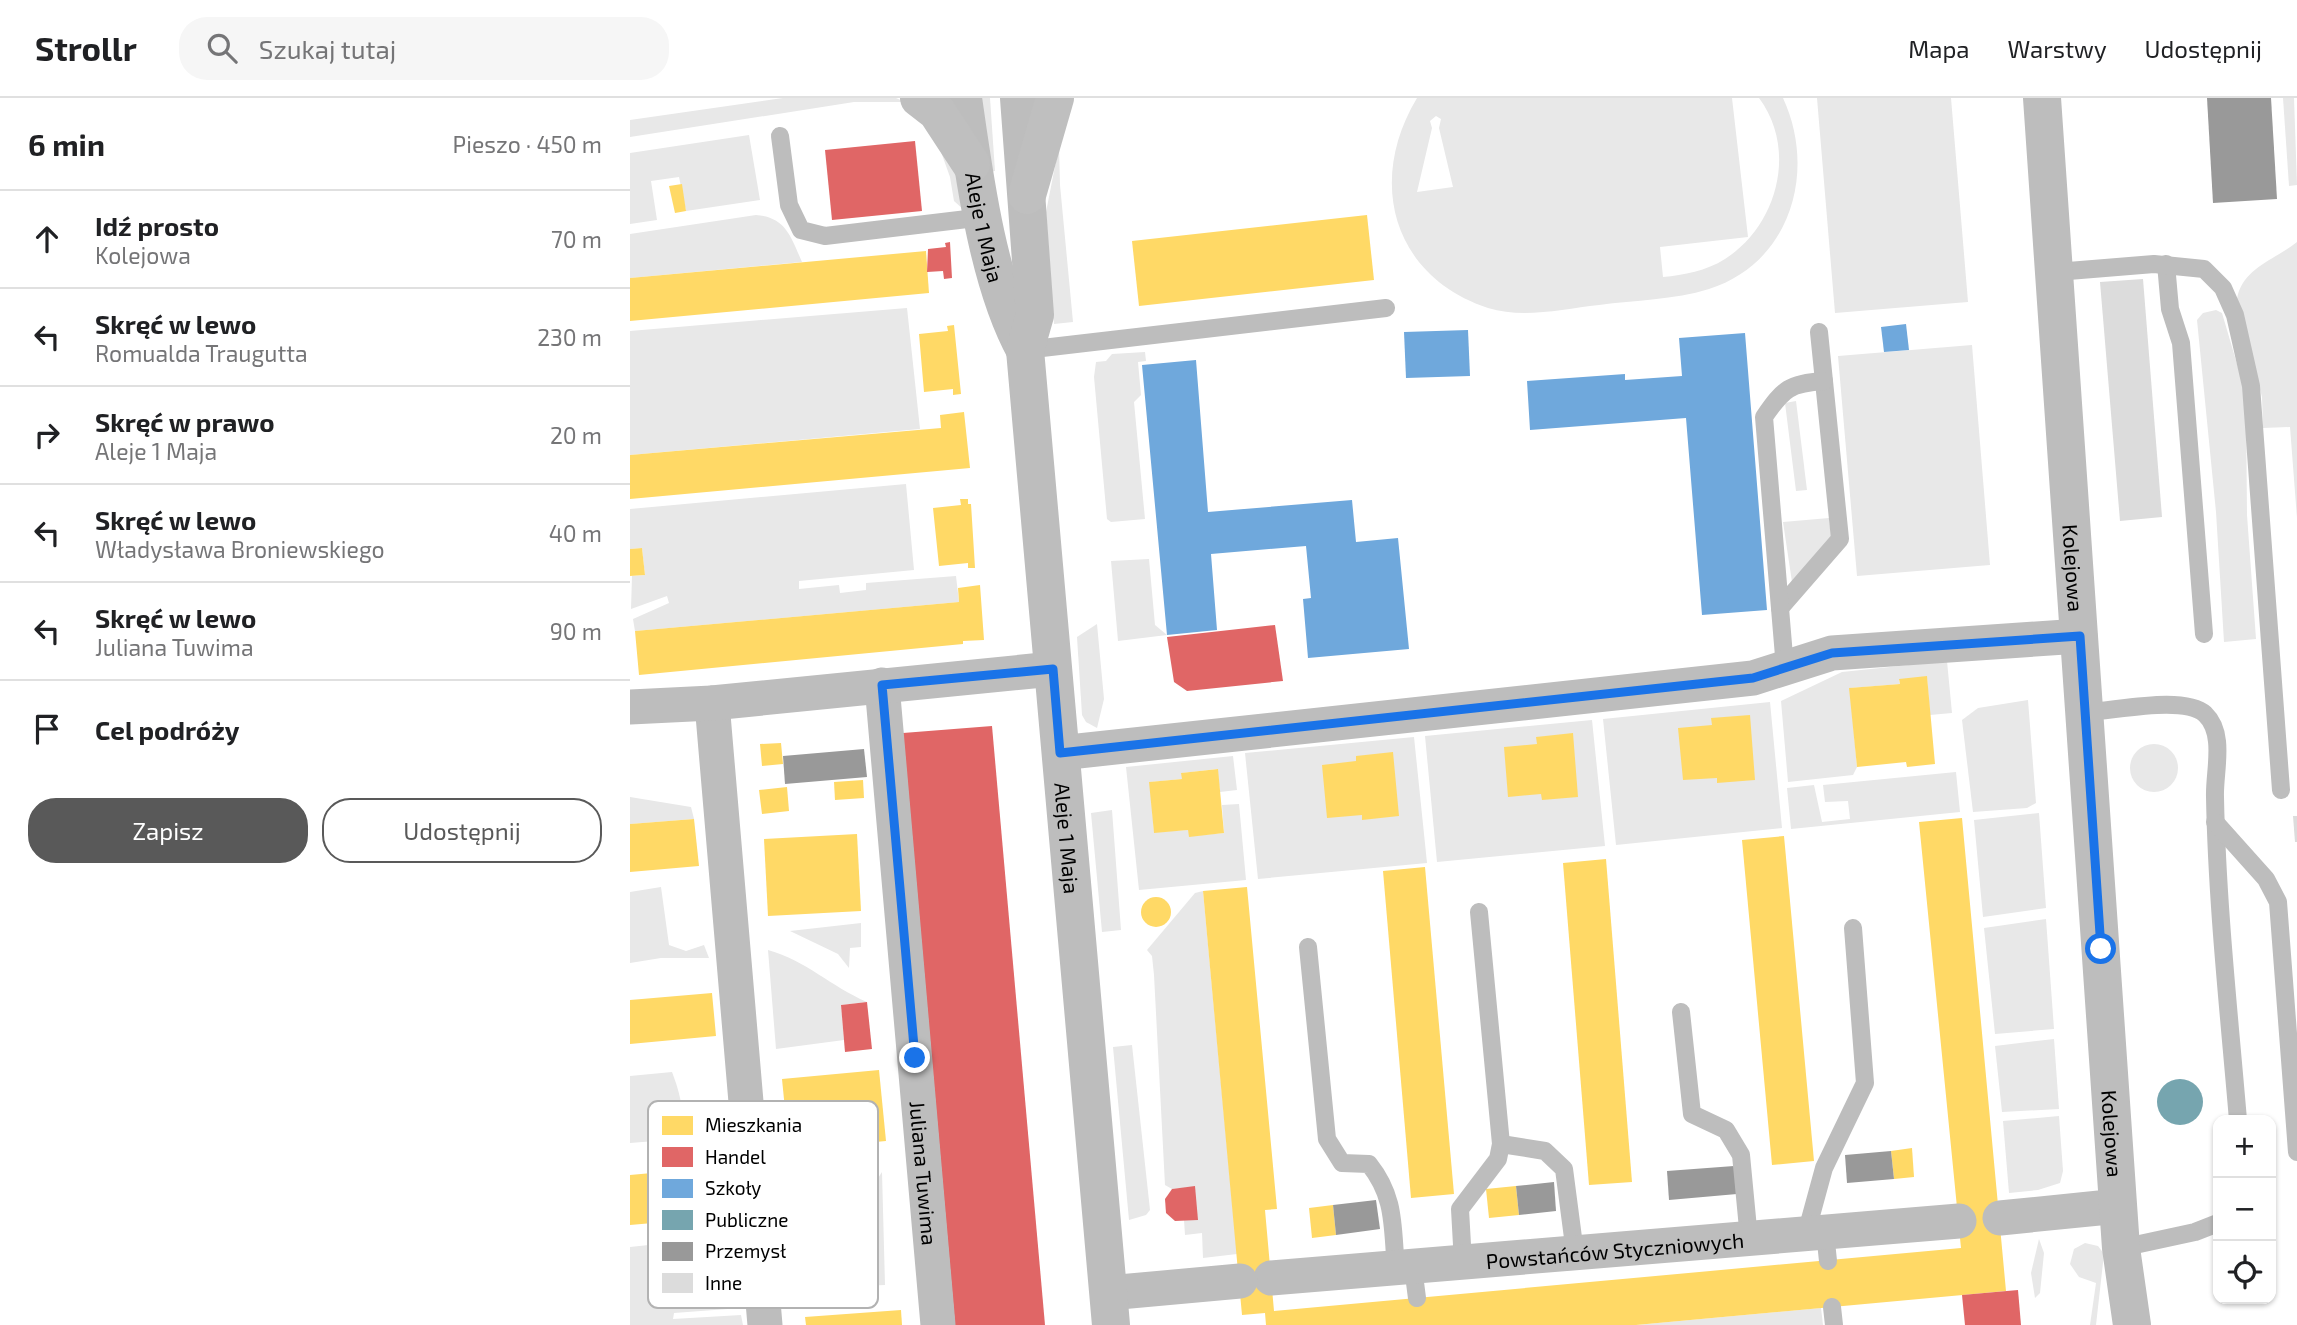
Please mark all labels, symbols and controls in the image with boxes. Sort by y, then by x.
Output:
search box [179,17,669,80]
text: Strollr [35,28,137,68]
icon: search [203,29,241,67]
text: Szukaj tutaj [259,33,396,64]
text: Mapa [1908,34,1970,63]
text: Warstwy [2008,34,2107,63]
text: Udostępnij [2145,34,2262,63]
text: 6 min [28,126,105,162]
text: Pieszo · 450 m [453,130,602,158]
street label: Aleje 1 Maja [962,170,1010,285]
text: Idź prosto [95,210,219,241]
icon: ahead [28,220,66,258]
text: 70 m [551,225,602,253]
text: Kolejowa [95,241,191,269]
text: Skręć w lewo [95,308,256,339]
icon: left [28,318,66,356]
text: 230 m [537,323,602,351]
text: Romualda Traugutta [95,339,308,367]
text: Skręć w prawo [95,406,275,437]
icon: right [28,416,66,454]
text: 20 m [550,421,602,449]
text: Aleje 1 Maja [95,437,217,465]
text: Skręć w lewo [95,504,256,535]
icon: left [28,514,66,552]
text: 40 m [549,519,602,547]
street label: Kolejowa [2059,523,2090,612]
text: Władysława Broniewskiego [95,535,385,563]
text: Skręć w lewo [95,602,256,633]
icon: left [28,612,66,650]
text: 90 m [550,617,602,645]
text: Juliana Tuwima [95,633,254,661]
icon: arrive [28,710,66,748]
text: Cel podróży [95,714,240,745]
street label: Aleje 1 Maja [1051,781,1085,895]
button: Zapisz [28,798,308,863]
button: Udostępnij [322,798,602,863]
route start [2085,933,2116,964]
route end [899,1042,930,1073]
street label: Kolejowa [2098,1089,2129,1178]
street label: Juliana Tuwima [906,1100,943,1246]
legend [648,1101,878,1308]
text: Mieszkania [705,1113,802,1136]
map controls [2213,1115,2276,1304]
button: + [2213,1115,2276,1178]
text: Handel [705,1145,766,1168]
text: Szkoły [705,1176,761,1199]
button: − [2213,1178,2276,1241]
text: Publiczne [705,1208,788,1231]
street label: Powstańców Styczniowych [1485,1226,1745,1273]
text: Przemysł [705,1239,786,1262]
button: locate [2213,1241,2276,1304]
text: Inne [705,1271,742,1294]

